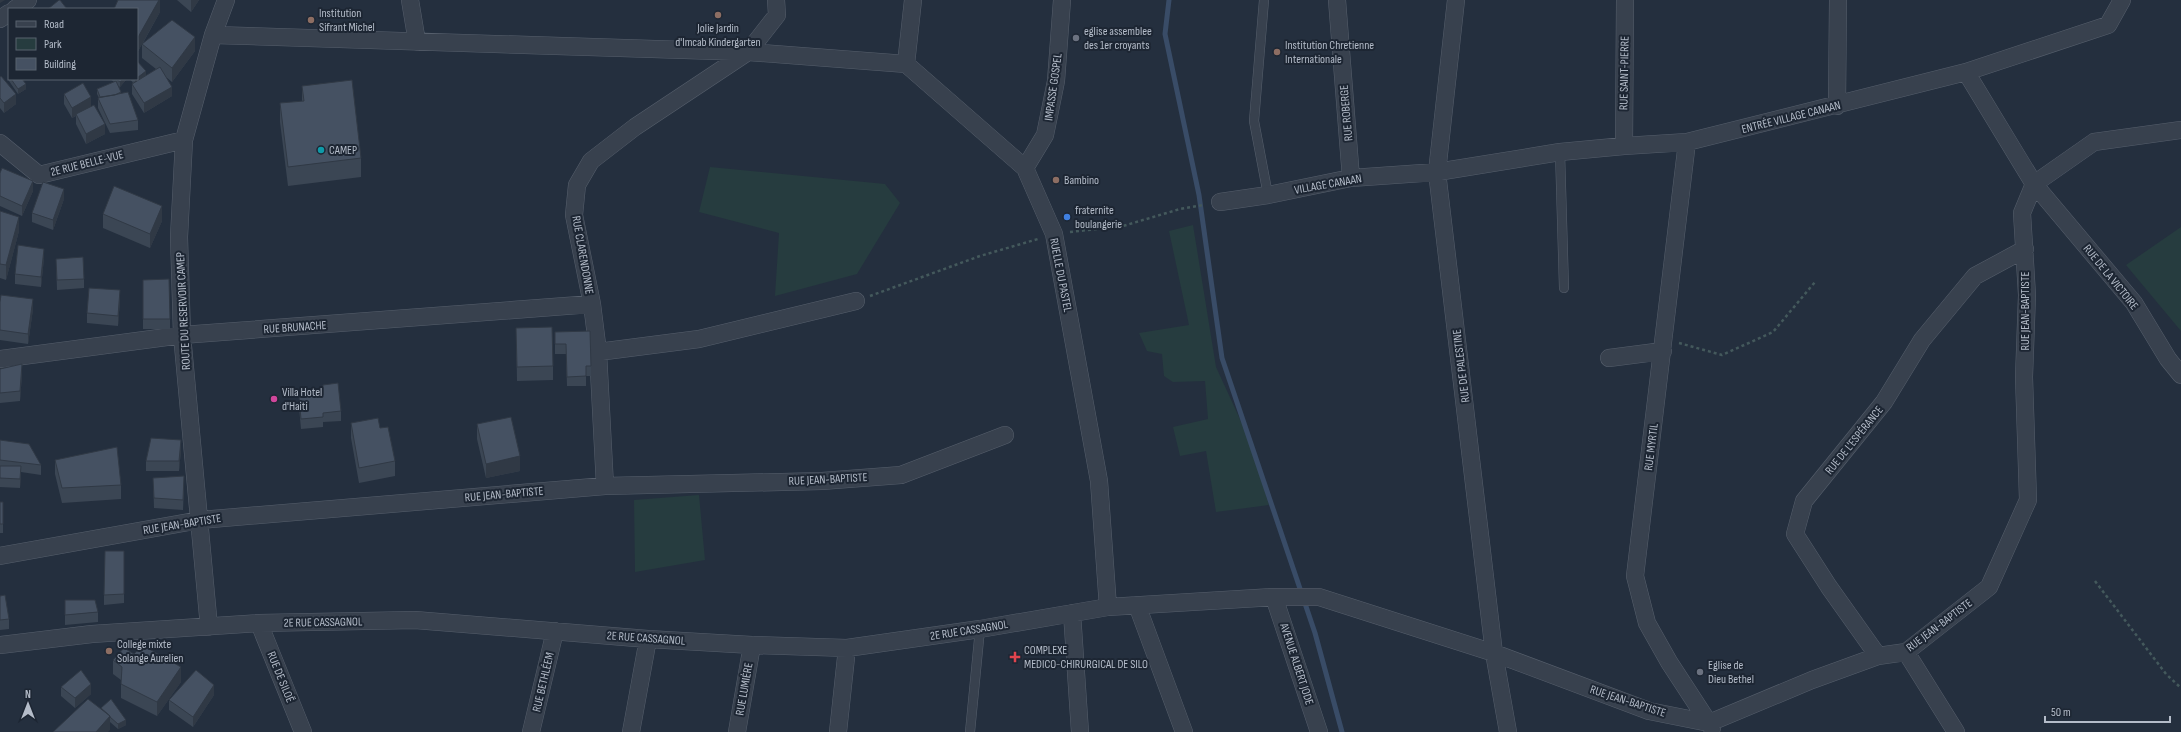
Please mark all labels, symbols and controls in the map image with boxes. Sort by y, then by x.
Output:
place label: Institution Sifrant Michel [319,6,375,35]
legend [8,8,138,80]
marker: Jolie Jardin d'Imcab Kindergarten [713,10,723,20]
marker: Institution Sifrant Michel [306,15,316,25]
text: Road [44,17,64,32]
place label: Jolie Jardin d'Imcab Kindergarten [675,21,761,50]
place label: eglise assemblee des 1er croyants [1084,24,1152,53]
marker: eglise assemblee des 1er croyants [1071,33,1081,43]
street label: RUE SAINT-PIERRE [1616,36,1633,110]
text: Park [44,37,62,52]
place label: Institution Chretienne Internationale [1285,38,1374,67]
marker: Institution Chretienne Internationale [1272,47,1282,57]
street label: IMPASSE GOSPEL [1041,52,1066,122]
text: Building [44,57,76,72]
street label: RUE ROBERGE [1337,84,1356,142]
street label: ENTRÉE VILLAGE CANAAN [1740,98,1842,137]
place label: CAMEP [329,143,357,158]
marker: CAMEP [316,145,326,155]
street label: 2E RUE BELLE-VUE [49,147,125,180]
street label: VILLAGE CANAAN [1293,171,1363,198]
place label: Bambino [1064,173,1099,188]
marker: Bambino [1051,175,1061,185]
place label: fraternite boulangerie [1075,203,1122,232]
marker: fraternite boulangerie [1062,212,1072,222]
street label: RUE CLARENDONNE [568,215,597,296]
street label: RUELLE DU PASTEL [1046,237,1075,314]
street label: RUE DE LA VICTOIRE [2080,242,2142,313]
street label: ROUTE DU RESERVOIR CAMEP [173,252,194,370]
street label: RUE JEAN-BAPTISTE [2018,271,2033,350]
street label: RUE BRUNACHE [263,318,327,337]
street label: RUE DE PALESTINE [1450,328,1473,403]
place label: Villa Hotel d'Haiti [282,385,322,414]
marker: Villa Hotel d'Haiti [269,394,279,404]
street label: RUE DE L'ESPÉRANCE [1822,403,1887,478]
street label: RUE MYRTIL [1641,422,1662,472]
street label: RUE JEAN-BAPTISTE [788,470,868,489]
street label: RUE JEAN-BAPTISTE [464,484,544,505]
street label: RUE JEAN-BAPTISTE [142,511,222,538]
street label: RUE JEAN-BAPTISTE [1903,596,1975,655]
street label: 2E RUE CASSAGNOL [284,614,363,631]
street label: 2E RUE CASSAGNOL [929,617,1010,644]
street label: AVENUE ALBERT JODE [1276,620,1317,707]
street label: 2E RUE CASSAGNOL [606,628,686,649]
place label: College mixte Solange Aurelien [117,637,183,666]
place label: COMPLEXE MEDICO-CHIRURGICAL DE SILO [1024,643,1148,672]
marker: College mixte Solange Aurelien [104,646,114,656]
street label: RUE DE SILOË [264,649,298,705]
street label: RUE BETHLÉEM [529,651,558,714]
marker: COMPLEXE MEDICO-CHIRURGICAL DE SILO [1009,651,1021,663]
place label: Eglise de Dieu Bethel [1708,658,1754,687]
street label: RUE LUMIÈRE [732,661,757,717]
marker: Eglise de Dieu Bethel [1695,667,1705,677]
street label: RUE JEAN-BAPTISTE [1588,682,1668,721]
north arrow [8,684,48,724]
text: N [25,688,31,701]
scale bar [2045,698,2170,724]
text: 50 m [2051,705,2071,720]

